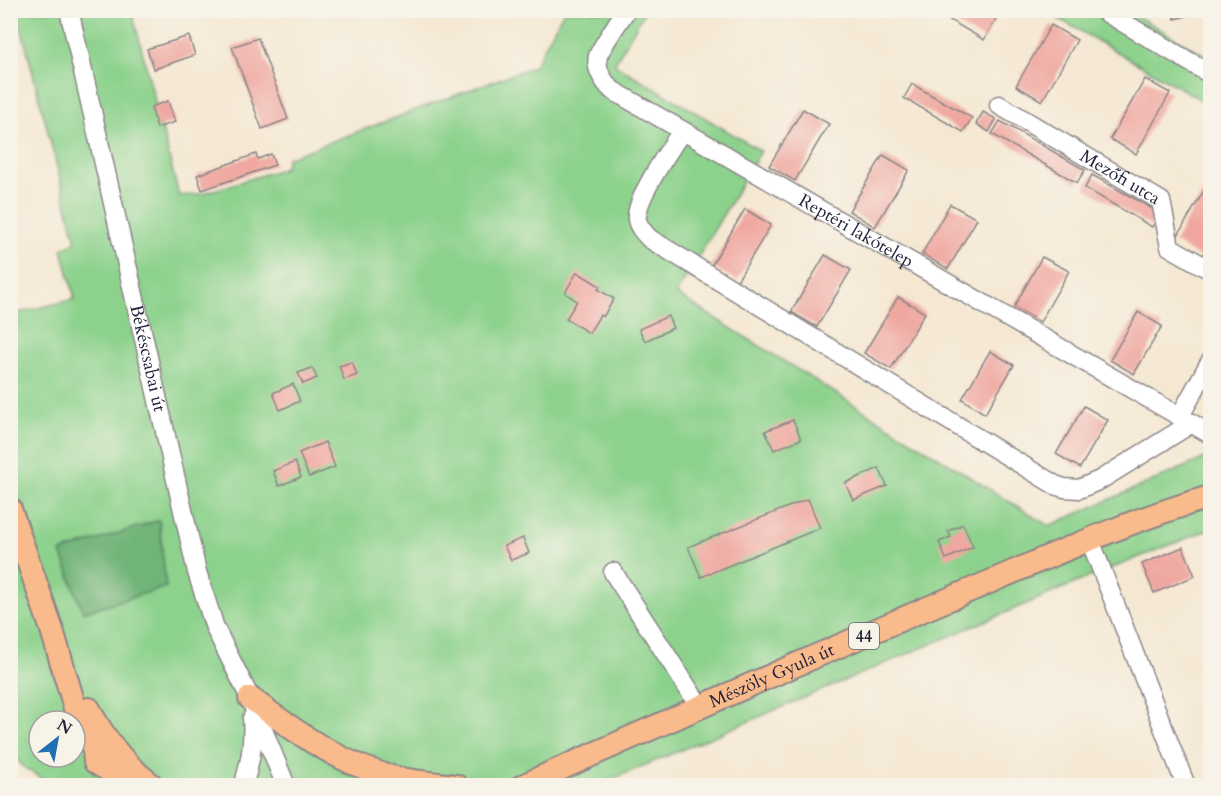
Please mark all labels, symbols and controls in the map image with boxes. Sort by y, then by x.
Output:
street label: Mezőfi utca [1075,144,1165,211]
street label: Reptéri lakótelep [794,188,918,274]
street label: Békéscsabai út [123,302,172,415]
road number: 44 [849,623,879,649]
street label: Mészöly Gyula út [705,637,839,714]
north arrow [27,709,87,769]
text: N [53,714,76,740]

